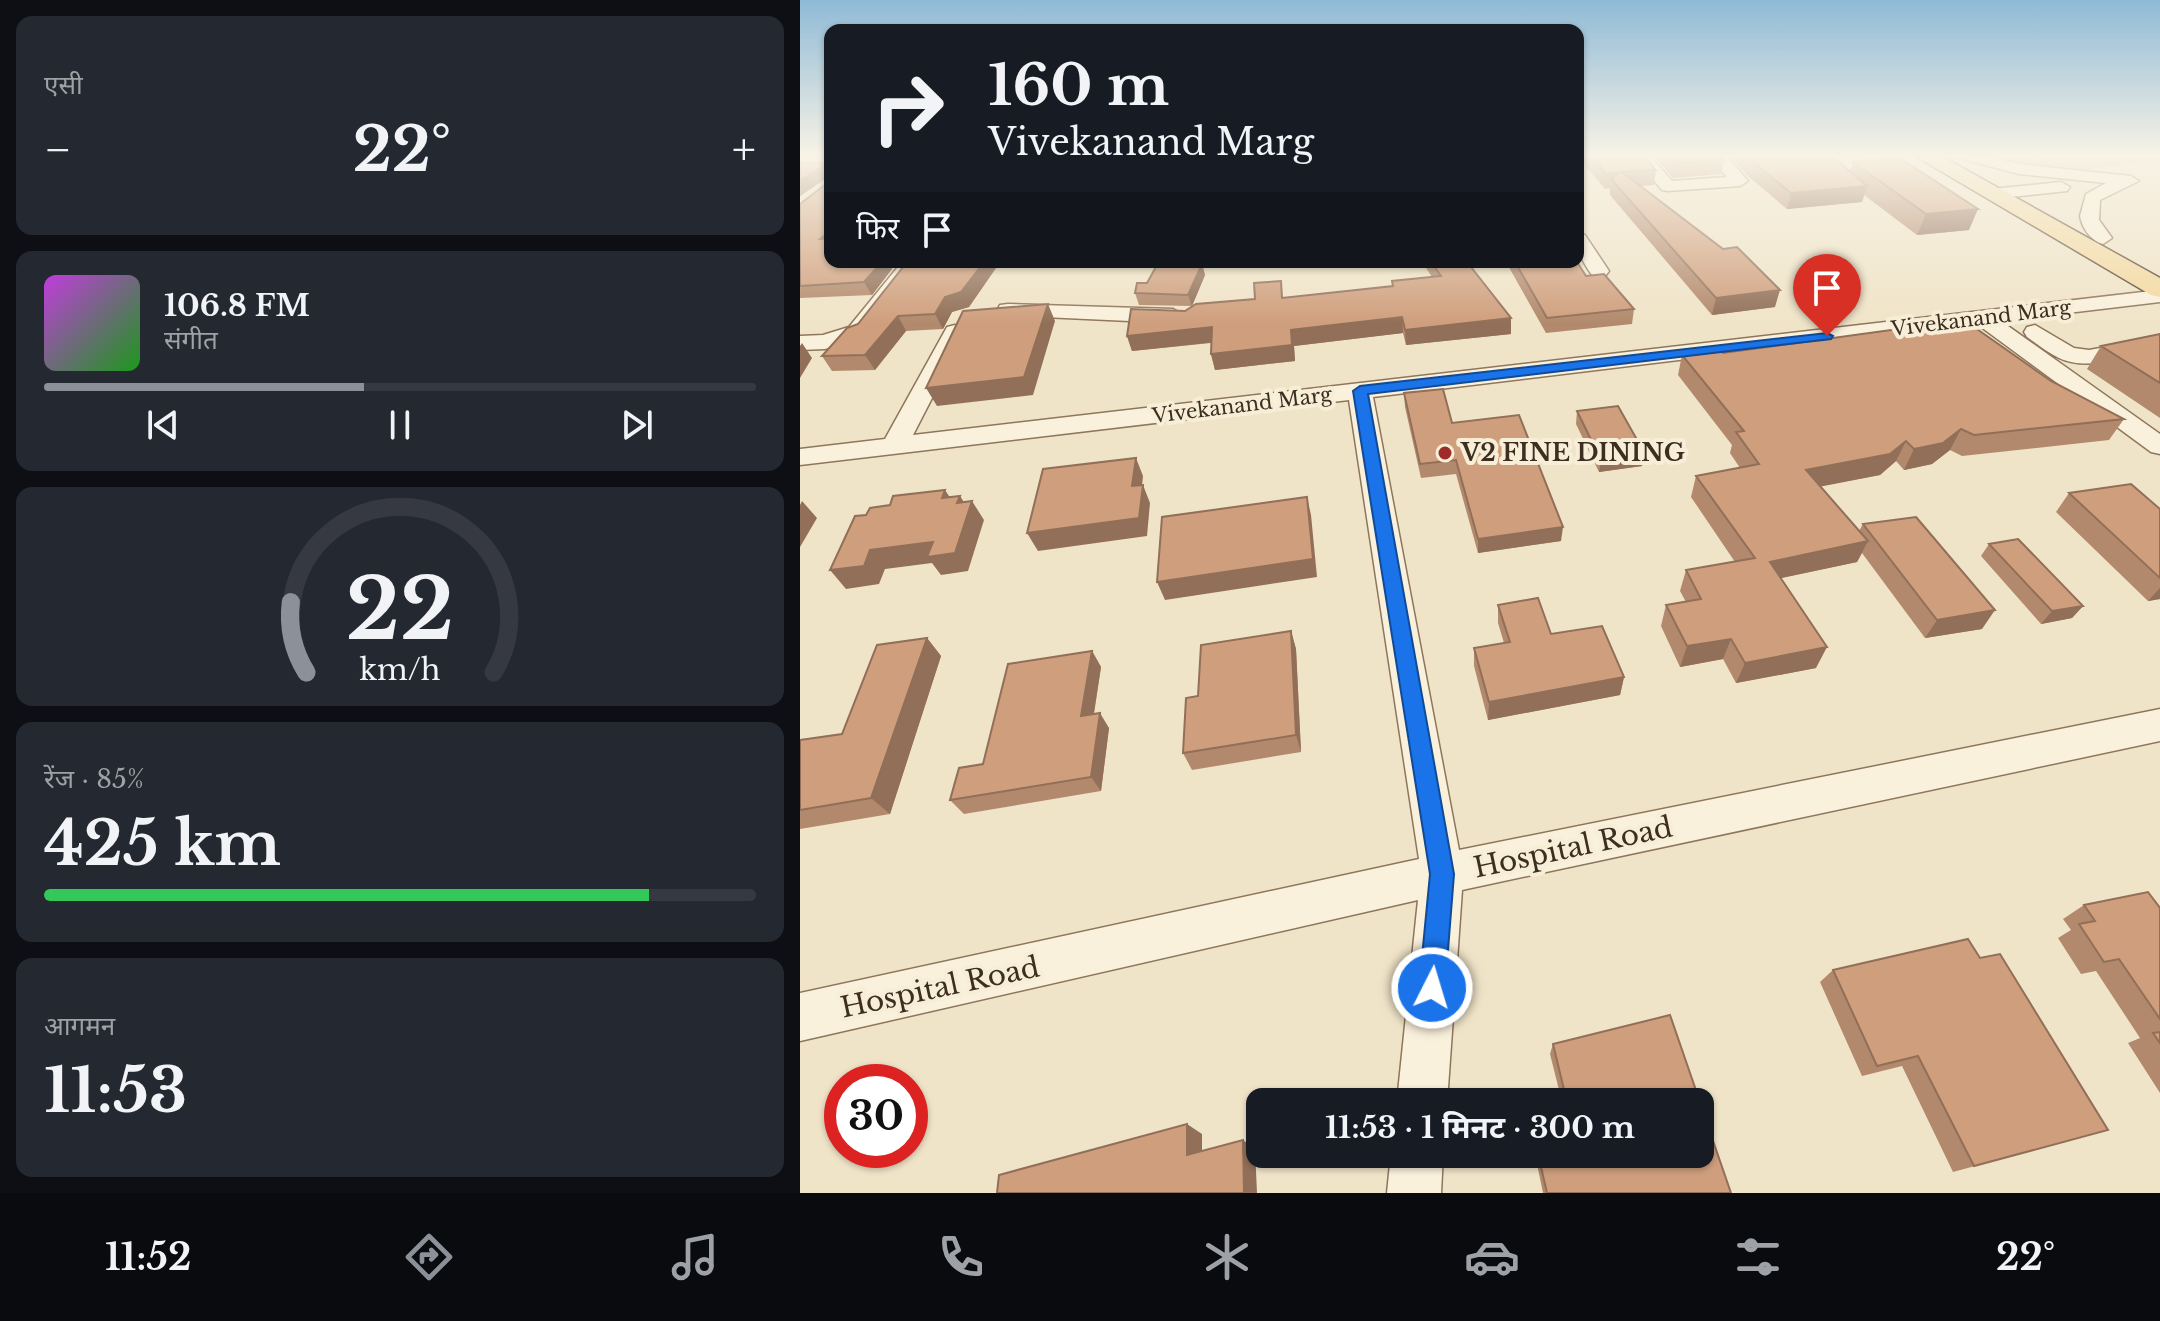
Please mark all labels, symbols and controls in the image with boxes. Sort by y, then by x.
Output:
text: 160 m [988,51,1169,120]
icon: right [856,56,960,160]
text: एसी [44,69,83,101]
text: 22° [353,113,451,187]
text: Vivekanand Marg [988,120,1314,165]
text: − [44,122,72,177]
text: + [732,122,756,177]
icon: arrive [915,208,959,252]
text: फिर [856,210,899,247]
pin [1793,254,1861,336]
icon: arrive [1805,266,1849,310]
text: 106.8 FM [164,287,310,324]
street label: Vivekanand Marg [1889,295,2073,341]
text: संगीत [164,324,218,356]
street label: Vivekanand Marg [1150,382,1334,428]
icon: previous [141,403,185,447]
icon: pause [378,403,422,447]
icon: next [615,403,659,447]
place label: V2 FINE DINING [1460,438,1685,467]
marker: V2 FINE DINING [1436,444,1454,462]
text: 22 [346,557,454,660]
text: km/h [359,652,441,688]
text: रेंज · 85% [44,763,144,795]
text: 425 km [44,807,281,881]
street label: Hospital Road [1470,809,1676,886]
position arrow [1390,946,1474,1030]
street label: Hospital Road [837,949,1043,1026]
text: आगमन [44,1010,115,1042]
text: 11:53 [44,1054,187,1128]
speed limit sign: 30 [824,1064,928,1168]
text: 11:53 · 1 मिनट · 300 m [1325,1109,1635,1146]
icon: directions [401,1229,457,1285]
icon: music [667,1229,723,1285]
icon: phone [933,1229,989,1285]
icon: climate [1199,1229,1255,1285]
icon: car [1464,1229,1520,1285]
icon: filters [1730,1229,1786,1285]
text: 11:52 [105,1235,191,1280]
text: 22° [1996,1235,2055,1280]

